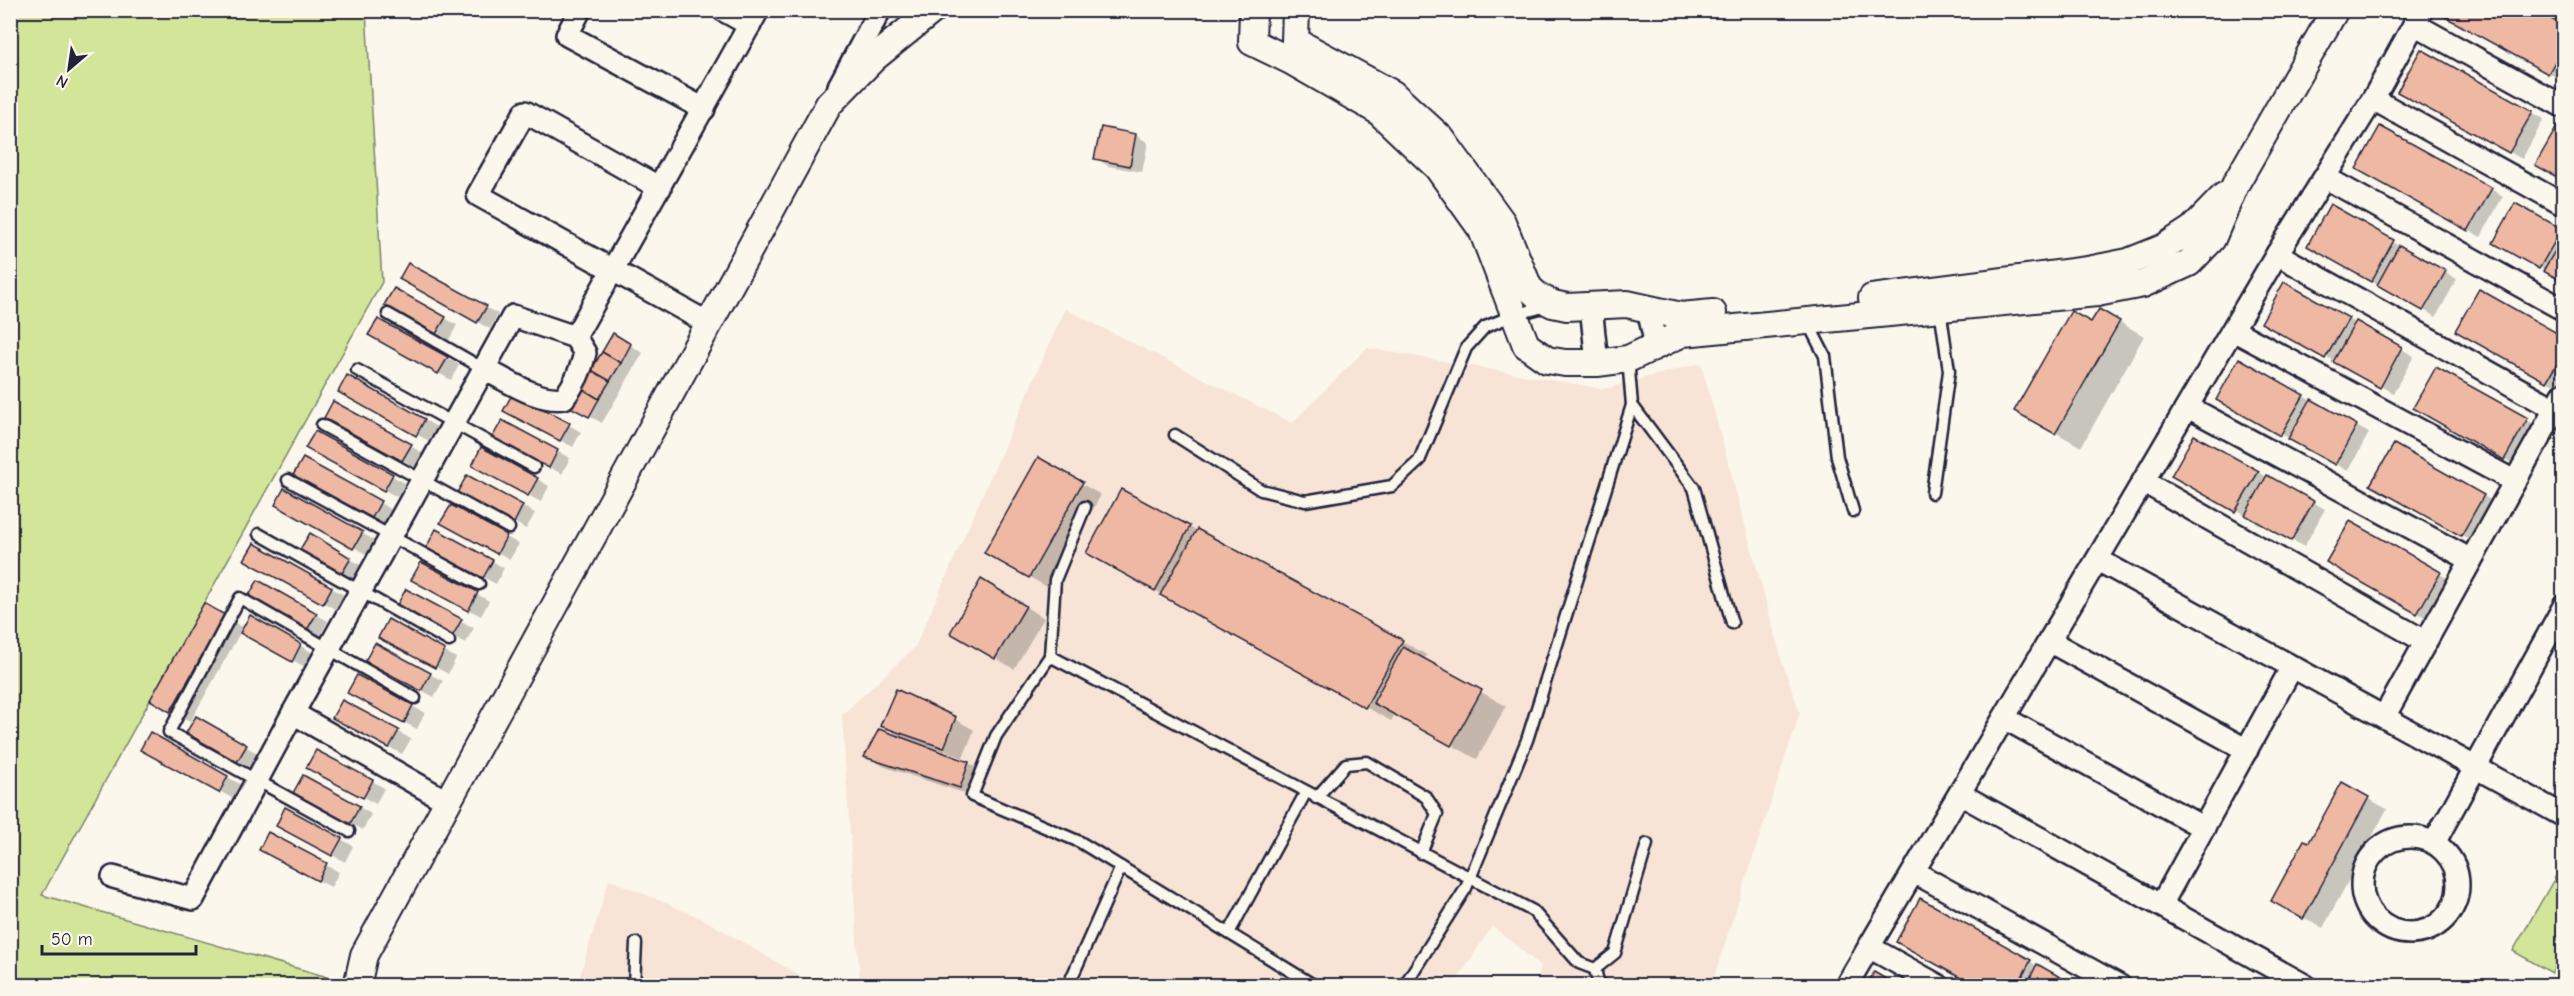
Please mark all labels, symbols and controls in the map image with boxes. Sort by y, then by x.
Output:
north arrow [39,39,99,99]
text: N [53,71,71,92]
scale bar [42,918,196,956]
text: 50 m [51,929,93,950]

